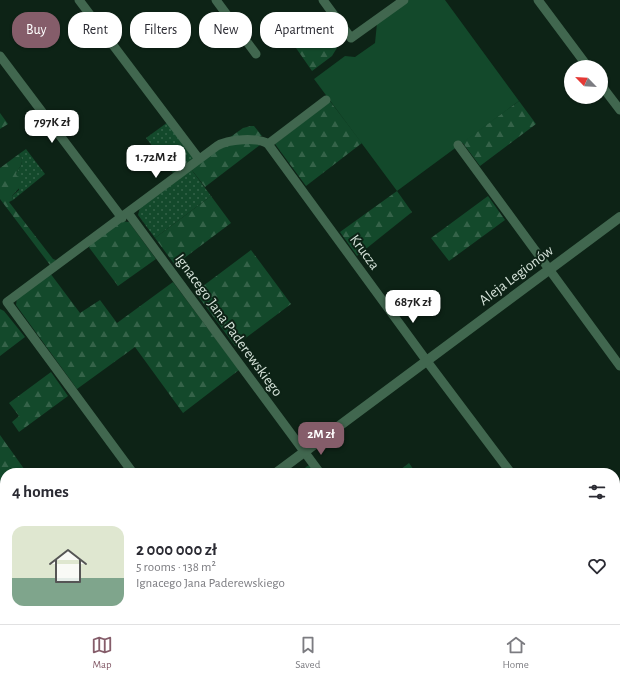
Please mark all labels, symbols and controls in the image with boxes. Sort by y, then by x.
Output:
chip: Buy [12,12,60,48]
chip: Rent [68,12,122,48]
chip: Filters [130,12,191,48]
chip: New [199,12,252,48]
chip: Apartment [260,12,348,48]
north arrow [564,60,608,104]
map controls [564,60,608,104]
pin: 797K zł [15,110,89,144]
text: 797K zł [34,116,70,129]
pin: 1.72M zł [115,145,197,179]
text: 1.72M zł [136,151,176,164]
street label: Krucza [347,232,382,273]
street label: Aleja Legionów [476,243,556,308]
street label: Ignacego Jana Paderewskiego [172,251,285,399]
pin: 687K zł [376,290,450,324]
text: 687K zł [394,296,432,309]
pin: 2M zł [293,422,349,456]
text: 2M zł [307,428,335,441]
icon: filters [586,481,608,503]
text: 4 homes [12,483,69,500]
text: 2 000 000 zł [136,541,217,558]
icon: home [44,542,92,590]
icon: heart [586,555,608,577]
text: 5 rooms · 138 m² [136,561,216,574]
text: Ignacego Jana Paderewskiego [136,577,285,590]
tab: Map [91,634,113,671]
tab: Saved [295,634,320,671]
tab: Home [502,634,529,671]

